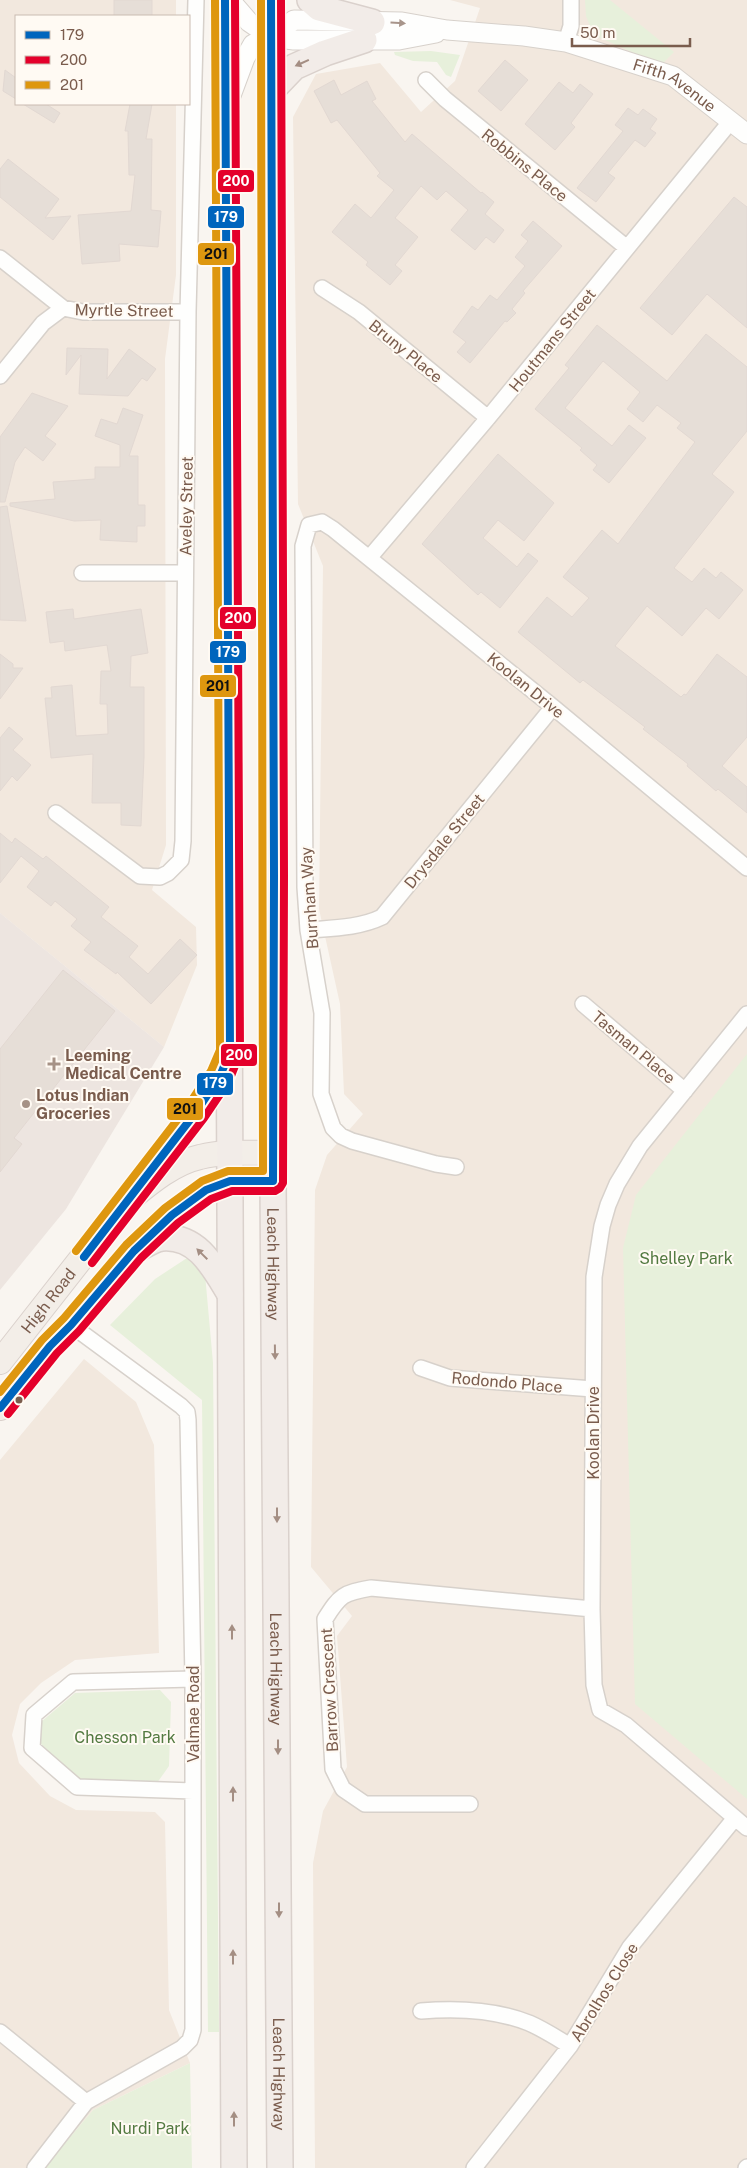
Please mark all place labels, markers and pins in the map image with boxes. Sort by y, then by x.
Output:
place label: Leeming Medical Centre [65,1046,182,1083]
marker: Leeming Medical Centre [47,1057,61,1071]
place label: Lotus Indian Groceries [36,1086,129,1123]
marker: Lotus Indian Groceries [20,1098,32,1110]
unlabelled marker [14,1395,24,1405]

